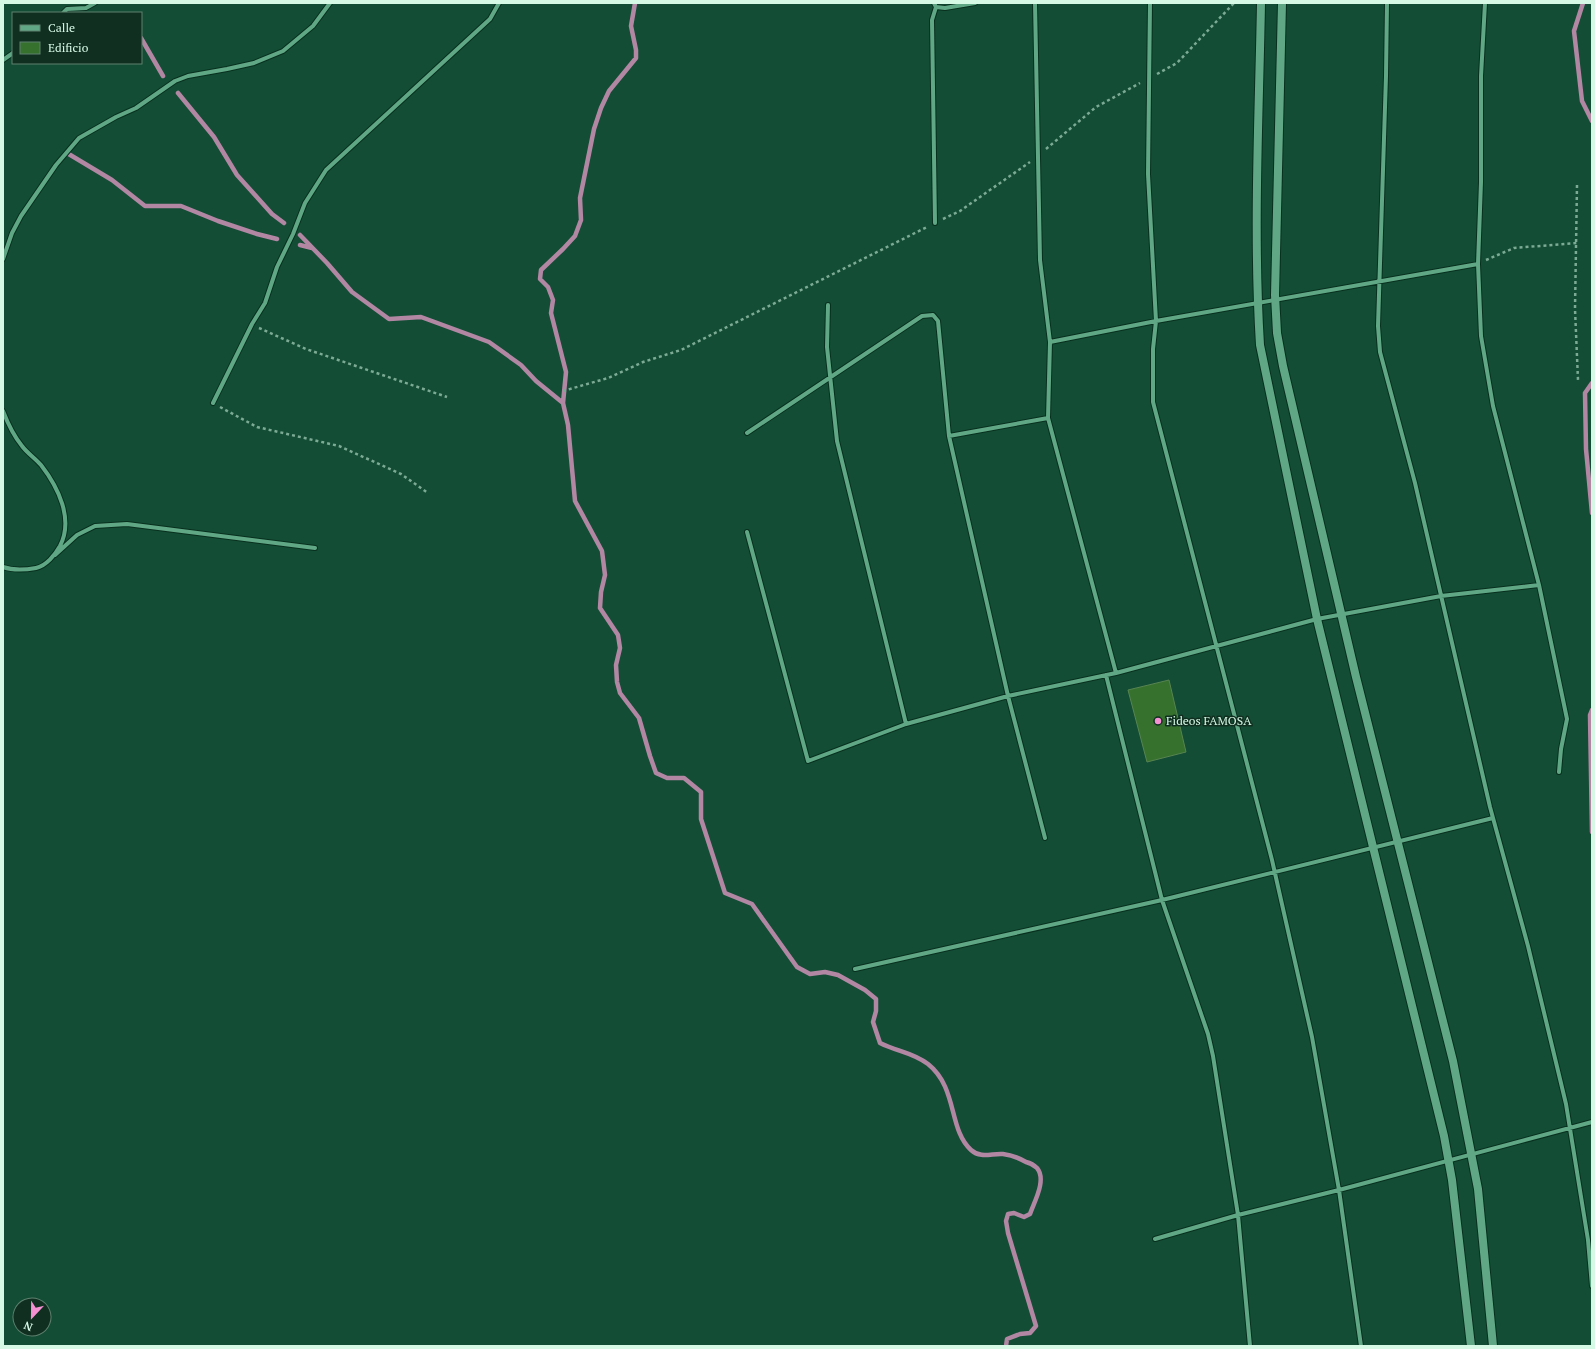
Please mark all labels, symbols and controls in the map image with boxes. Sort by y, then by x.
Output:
legend [12,12,142,64]
text: Calle [48,20,75,35]
text: Edificio [48,40,89,55]
place label: Fideos FAMOSA [1166,713,1252,728]
marker: Fideos FAMOSA [1153,716,1163,726]
north arrow [12,1297,52,1337]
text: N [21,1318,35,1334]

